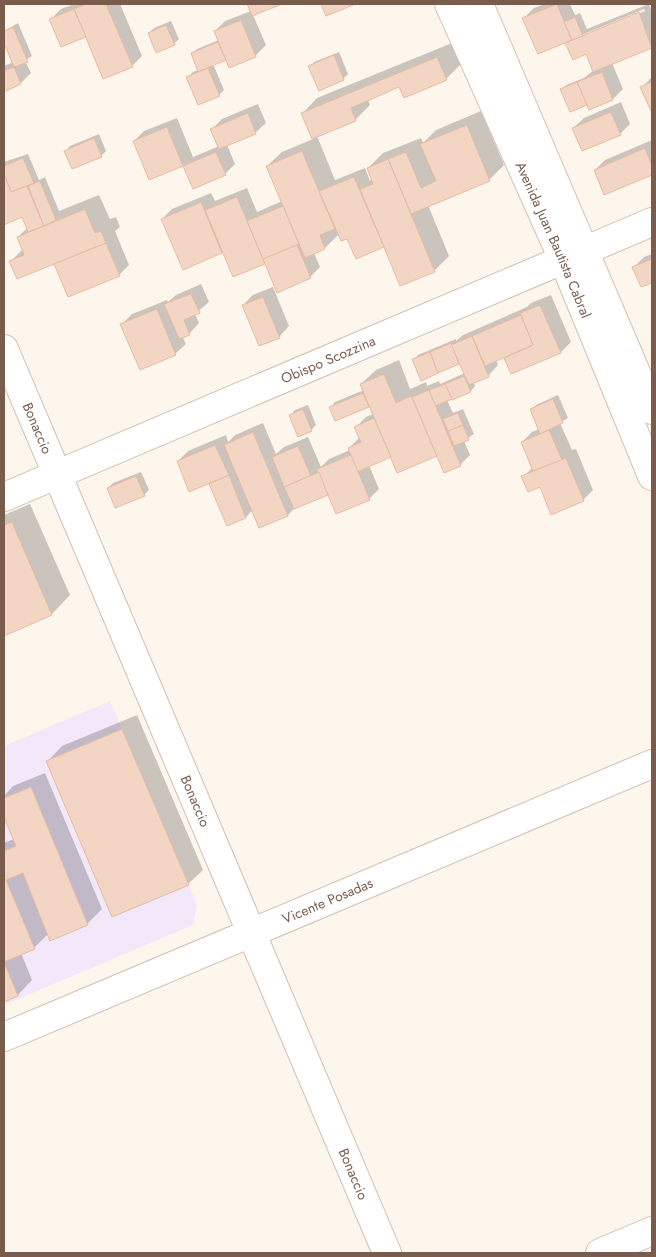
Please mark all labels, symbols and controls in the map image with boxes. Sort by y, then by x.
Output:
street label: Avenida Juan Bautista Cabral [511,158,596,321]
street label: Obispo Scozzina [278,331,378,388]
street label: Bonaccio [18,399,57,457]
street label: Bonaccio [176,772,215,830]
street label: Vicente Posadas [279,873,376,929]
street label: Bonaccio [334,1145,373,1203]

